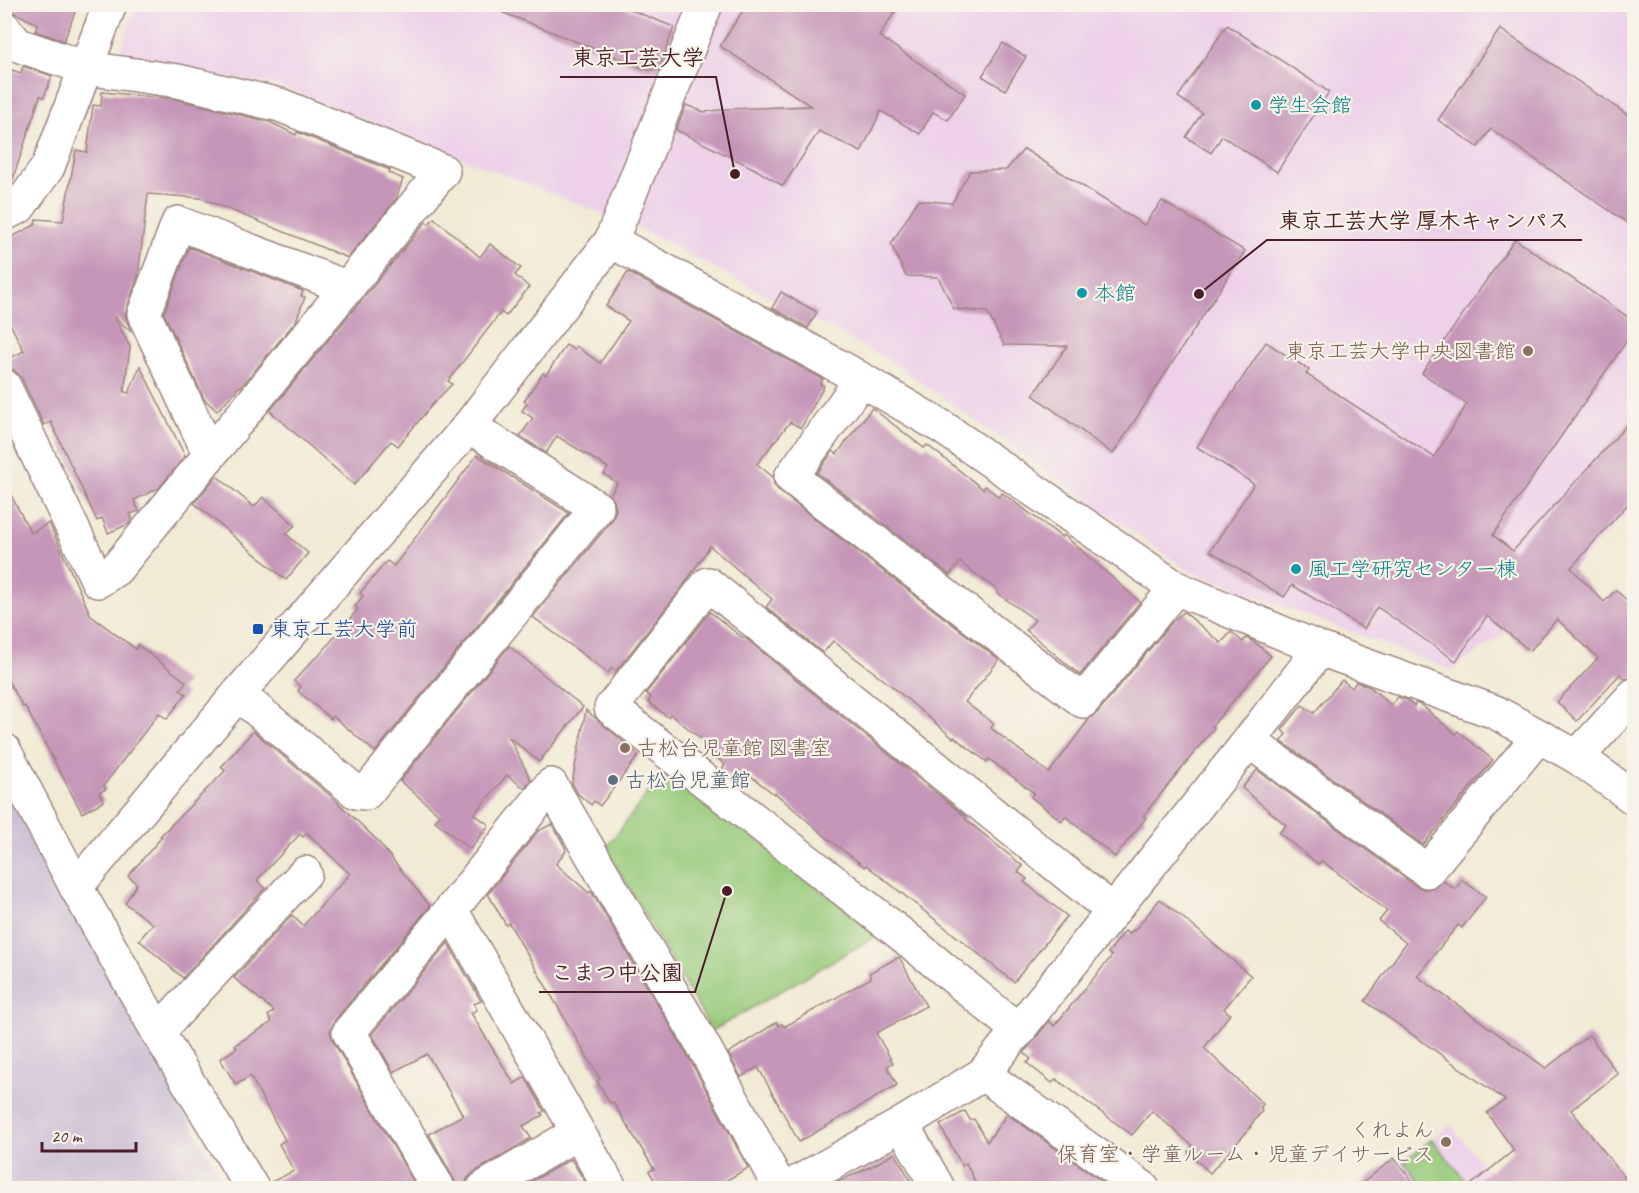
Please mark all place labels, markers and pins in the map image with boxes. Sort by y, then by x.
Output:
callout: 東京工芸大学 [560,37,716,77]
place label: 学生会館 [1268,92,1352,118]
marker: 学生会館 [1249,98,1263,112]
callout: 東京工芸大学 厚木キャンパス [1267,200,1582,240]
place label: 本館 [1094,280,1136,306]
marker: 本館 [1075,286,1089,300]
place label: 東京工芸大学中央図書館 [1285,338,1516,364]
marker: 東京工芸大学中央図書館 [1521,344,1535,358]
place label: 風工学研究センター棟 [1308,556,1517,582]
marker: 風工学研究センター棟 [1289,562,1303,576]
place label: 東京工芸大学前 [270,616,417,642]
marker: 東京工芸大学前 [251,622,265,636]
place label: 古松台児童館 図書室 [637,735,831,761]
marker: 古松台児童館 図書室 [618,741,632,755]
place label: 古松台児童館 [625,767,751,793]
marker: 古松台児童館 [606,773,620,787]
callout: こまつ中公園 [539,952,695,992]
place label: くれよん 保育室・学童ルーム・児童デイサービス [1057,1117,1434,1167]
marker: くれよん 保育室・学童ルーム・児童デイサービス [1439,1135,1453,1149]

